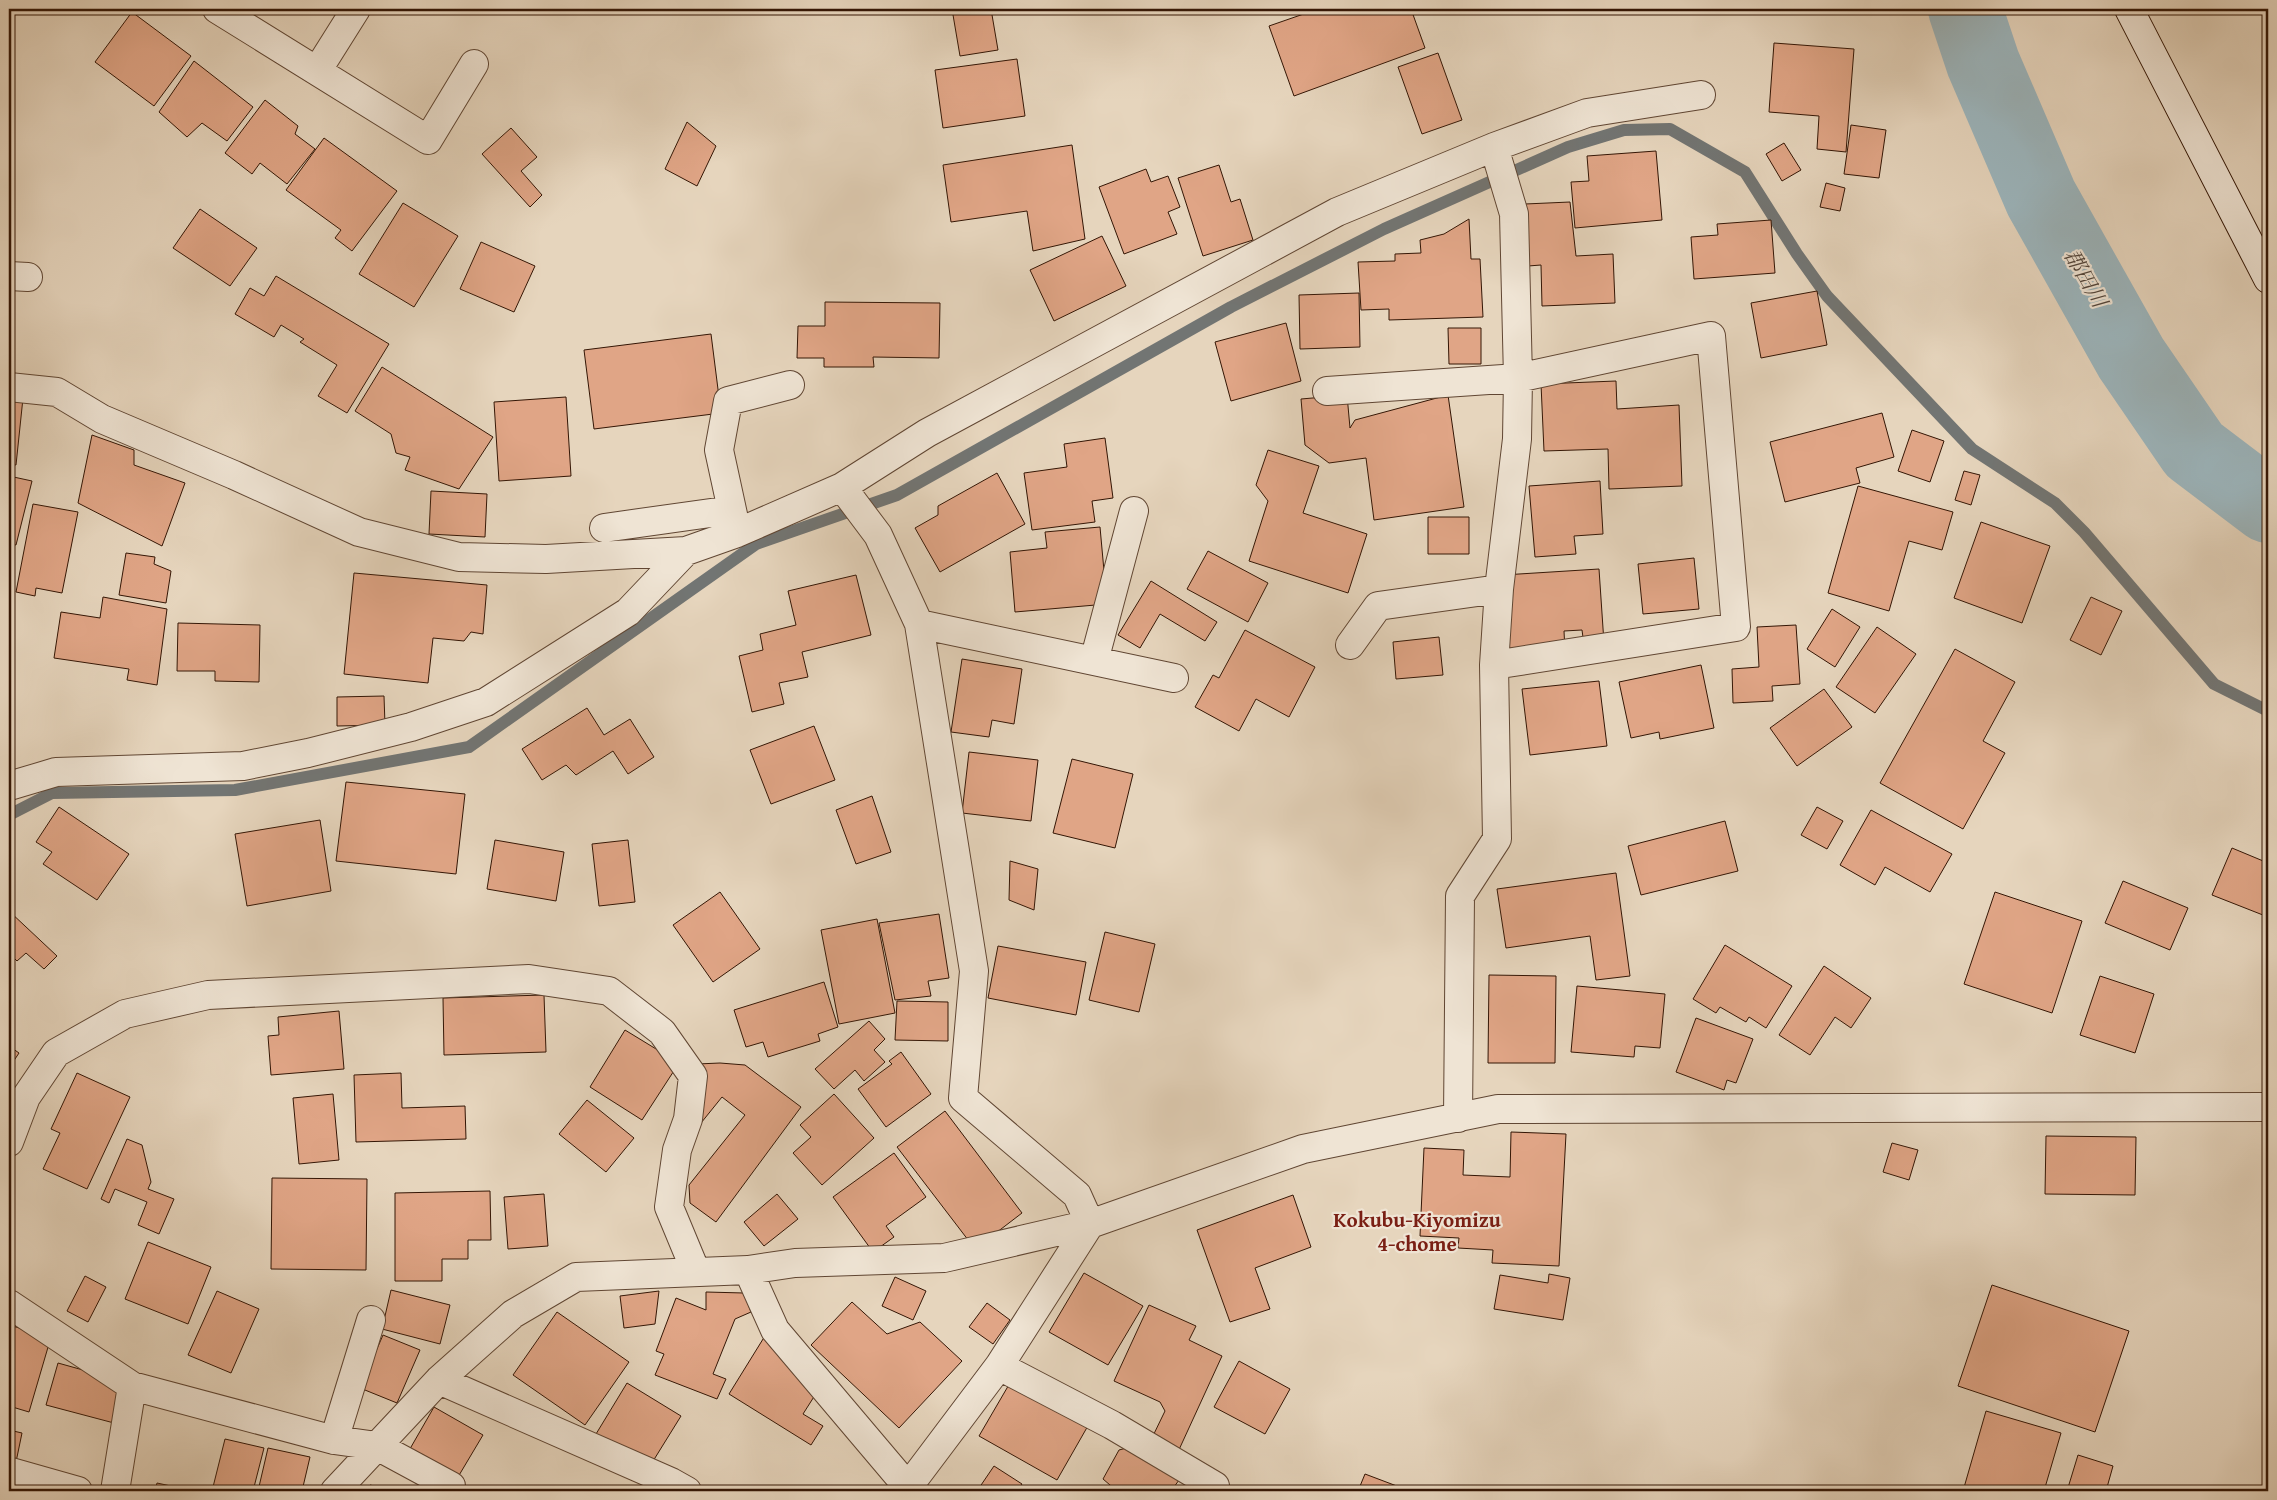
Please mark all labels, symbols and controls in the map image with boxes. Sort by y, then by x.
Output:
water label: 郡田川 [2057,243,2116,315]
district label: Kokubu-Kiyomizu 4-chome [1333,1204,1501,1259]

